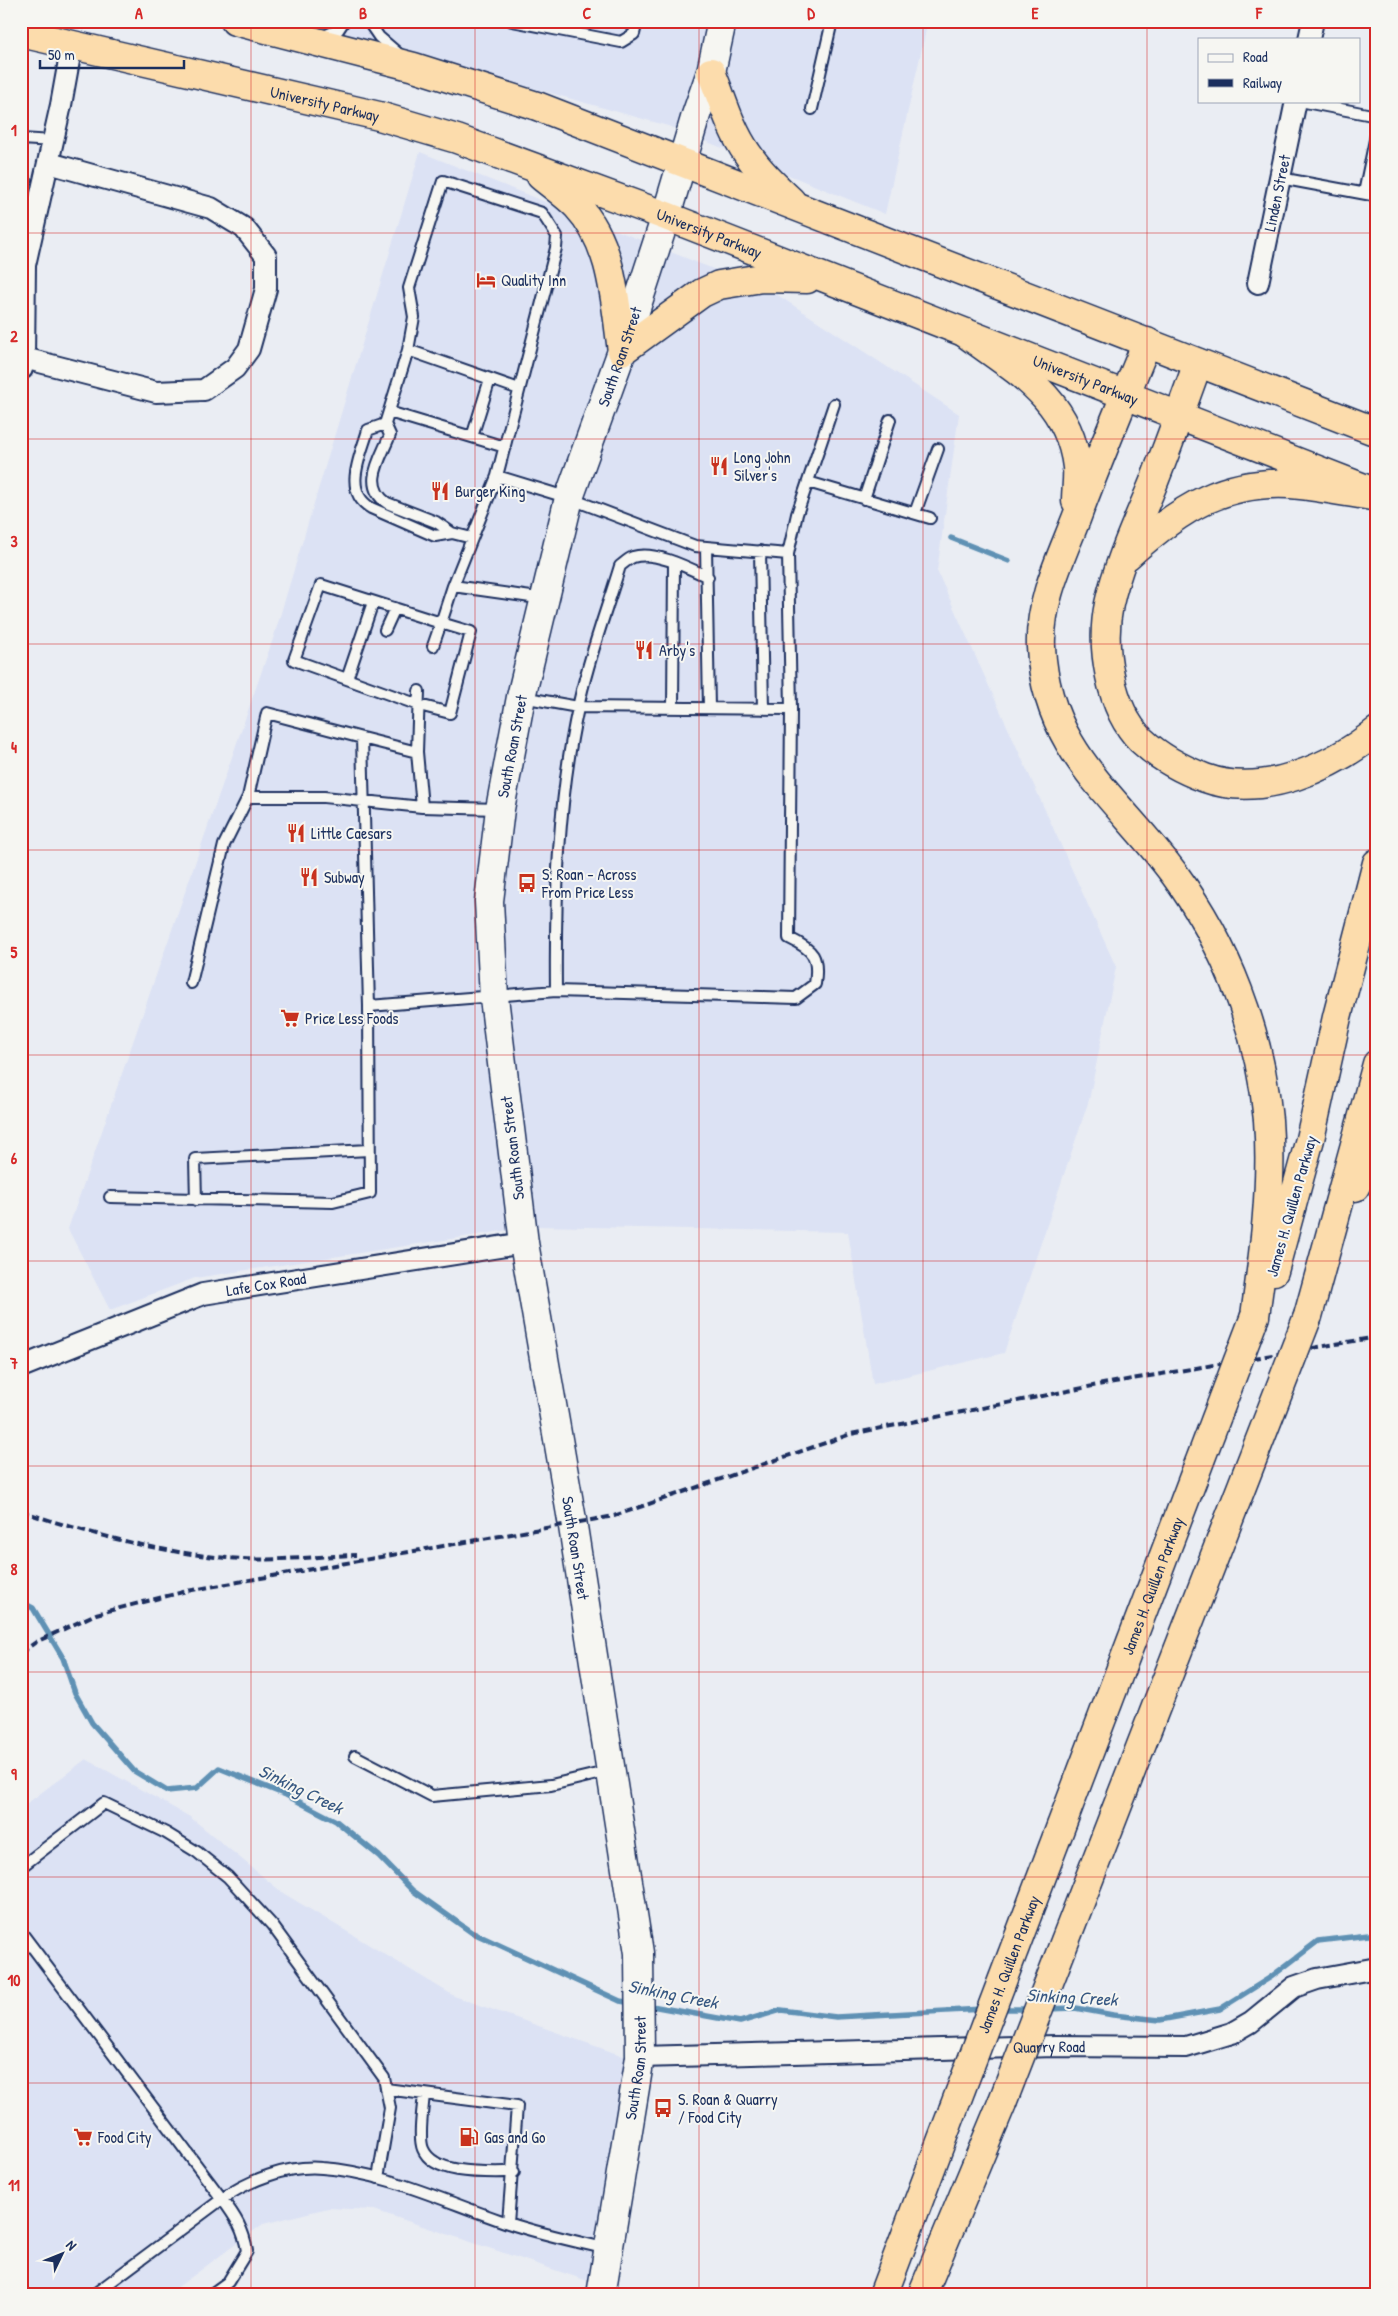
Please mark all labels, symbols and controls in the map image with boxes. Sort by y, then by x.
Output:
text: A [135,2,143,24]
text: B [359,2,367,24]
text: C [583,2,592,24]
text: D [807,2,815,24]
text: E [1031,2,1039,24]
text: F [1255,2,1263,24]
scale bar [40,38,184,70]
legend [1198,38,1360,102]
text: 50 m [48,44,75,65]
text: Road [1243,46,1268,67]
text: Railway [1243,72,1282,93]
street label: University Parkway [268,80,382,127]
text: 1 [11,119,17,141]
street label: Linden Street [1258,152,1296,233]
street label: University Parkway [653,202,765,263]
hotel icon: Quality Inn [475,269,497,291]
place label: Quality Inn [501,269,566,291]
street label: South Roan Street [592,303,647,409]
text: 2 [10,325,18,347]
street label: University Parkway [1030,349,1142,410]
place label: Long John Silver's [734,446,791,486]
restaurant icon: Long John Silver's [708,455,730,477]
restaurant icon: Burger King [429,480,451,502]
place label: Burger King [455,480,525,502]
text: 3 [10,530,18,552]
restaurant icon: Arby's [633,639,655,661]
place label: Arby's [659,639,695,661]
street label: South Roan Street [491,692,532,799]
text: 4 [11,736,17,758]
restaurant icon: Little Caesars [285,822,307,844]
place label: Little Caesars [311,822,392,844]
place label: S. Roan - Across From Price Less [541,863,636,903]
restaurant icon: Subway [298,866,320,888]
place label: Subway [324,866,365,888]
bus stop icon: S. Roan - Across From Price Less [516,872,538,894]
text: 5 [11,941,18,963]
supermarket icon: Price Less Foods [279,1007,301,1029]
place label: Price Less Foods [305,1007,398,1029]
street label: South Roan Street [495,1094,529,1201]
street label: James H. Quillen Parkway [1260,1133,1322,1279]
text: 6 [11,1147,18,1169]
street label: Lafe Cox Road [225,1267,308,1301]
text: 7 [9,1352,18,1374]
street label: South Roan Street [557,1495,595,1602]
street label: James H. Quillen Parkway [1116,1513,1189,1658]
text: 8 [11,1558,18,1580]
water label: Sinking Creek [255,1758,349,1821]
text: 9 [11,1763,17,1785]
street label: James H. Quillen Parkway [972,1892,1045,2036]
text: 10 [8,1969,20,1991]
water label: Sinking Creek [626,1973,721,2015]
water label: Sinking Creek [1026,1982,1120,2012]
street label: South Roan Street [619,2015,651,2121]
street label: Quarry Road [1012,2035,1085,2058]
place label: S. Roan & Quarry / Food City [678,2088,778,2128]
bus stop icon: S. Roan & Quarry / Food City [652,2097,674,2119]
supermarket icon: Food City [72,2126,94,2148]
place label: Food City [97,2126,152,2148]
fuel station icon: Gas and Go [458,2126,480,2148]
place label: Gas and Go [484,2126,546,2148]
text: 11 [8,2174,20,2196]
north arrow [38,2228,88,2278]
text: N [62,2236,82,2254]

